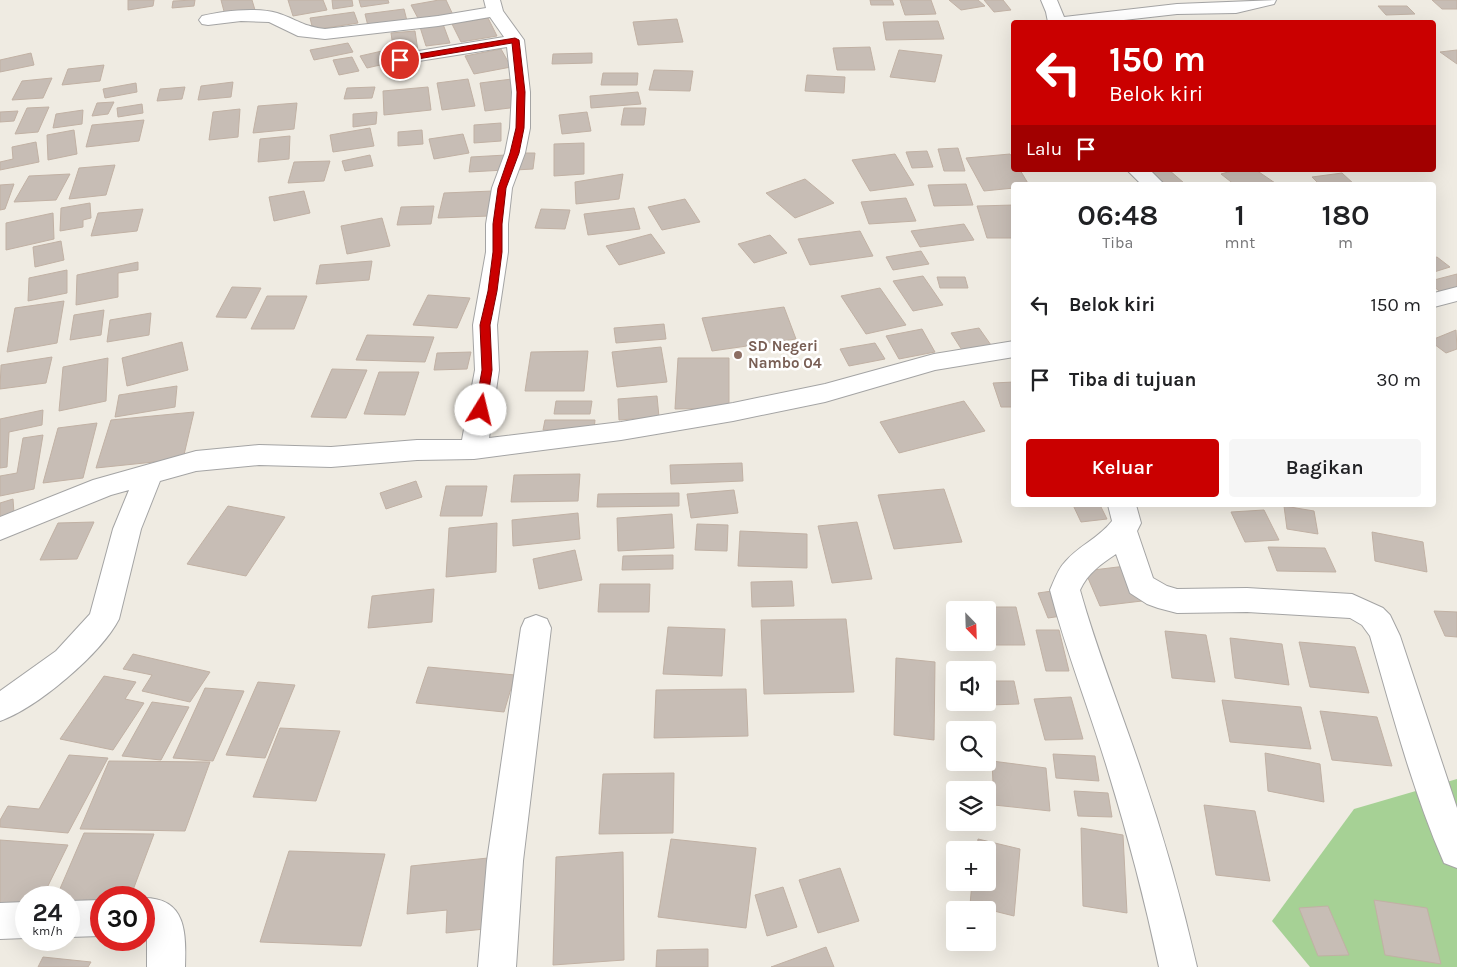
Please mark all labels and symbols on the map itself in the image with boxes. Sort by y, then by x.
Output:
pin [379,39,421,81]
place label: SD Negeri Nambo 04 [748,337,822,372]
marker: SD Negeri Nambo 04 [732,349,744,361]
position arrow [454,383,506,435]
north arrow [946,601,996,651]
speed limit sign: 30 [90,886,155,951]

